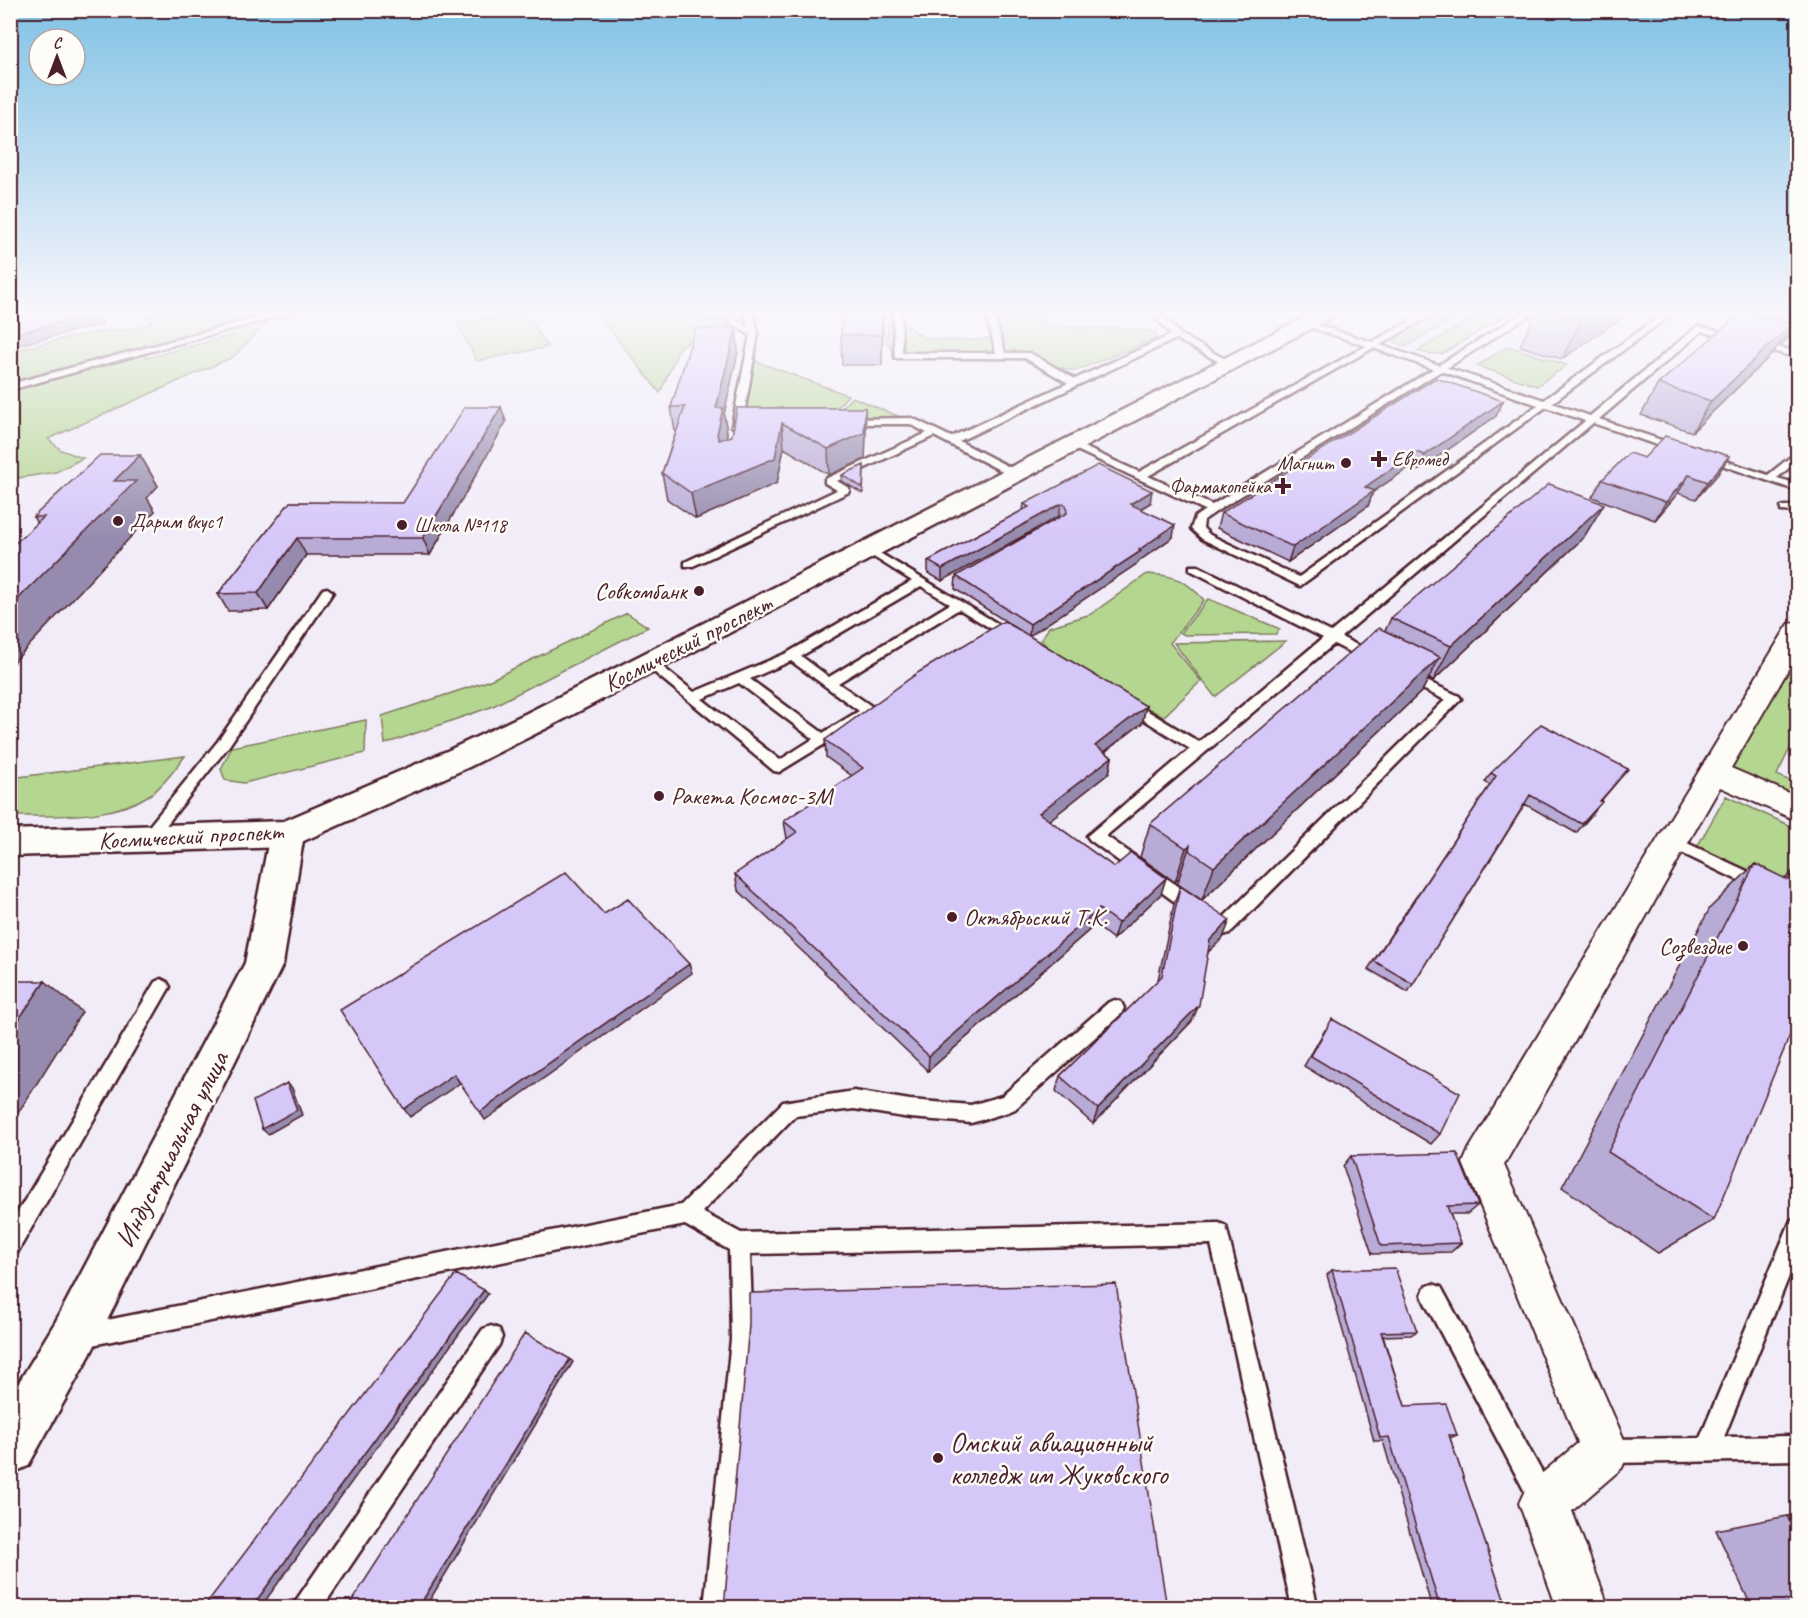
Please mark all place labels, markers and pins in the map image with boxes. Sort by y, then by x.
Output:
place label: Евромед [1392,447,1450,472]
marker: Евромед [1370,450,1388,468]
place label: Магнит [1277,451,1335,476]
marker: Магнит [1339,456,1353,470]
place label: Фармакопейка [1169,474,1272,499]
marker: Фармакопейка [1276,479,1290,493]
place label: Дарим вкус1 [130,509,223,534]
place label: Школа №118 [414,513,508,538]
marker: Дарим вкус1 [111,514,125,528]
marker: Школа №118 [395,518,409,532]
place label: Совкомбанк [595,576,689,606]
marker: Совкомбанк [692,584,706,598]
place label: Ракета Космос-3М [671,781,835,811]
marker: Ракета Космос-3М [652,789,666,803]
place label: Октябрьский Т.К. [964,902,1108,932]
marker: Октябрьский Т.К. [945,910,959,924]
place label: Созвездие [1659,931,1733,962]
marker: Созвездие [1736,939,1750,953]
place label: Омский авиационный колледж им Жуковского [950,1425,1170,1492]
marker: Омский авиационный колледж им Жуковского [931,1451,945,1465]

